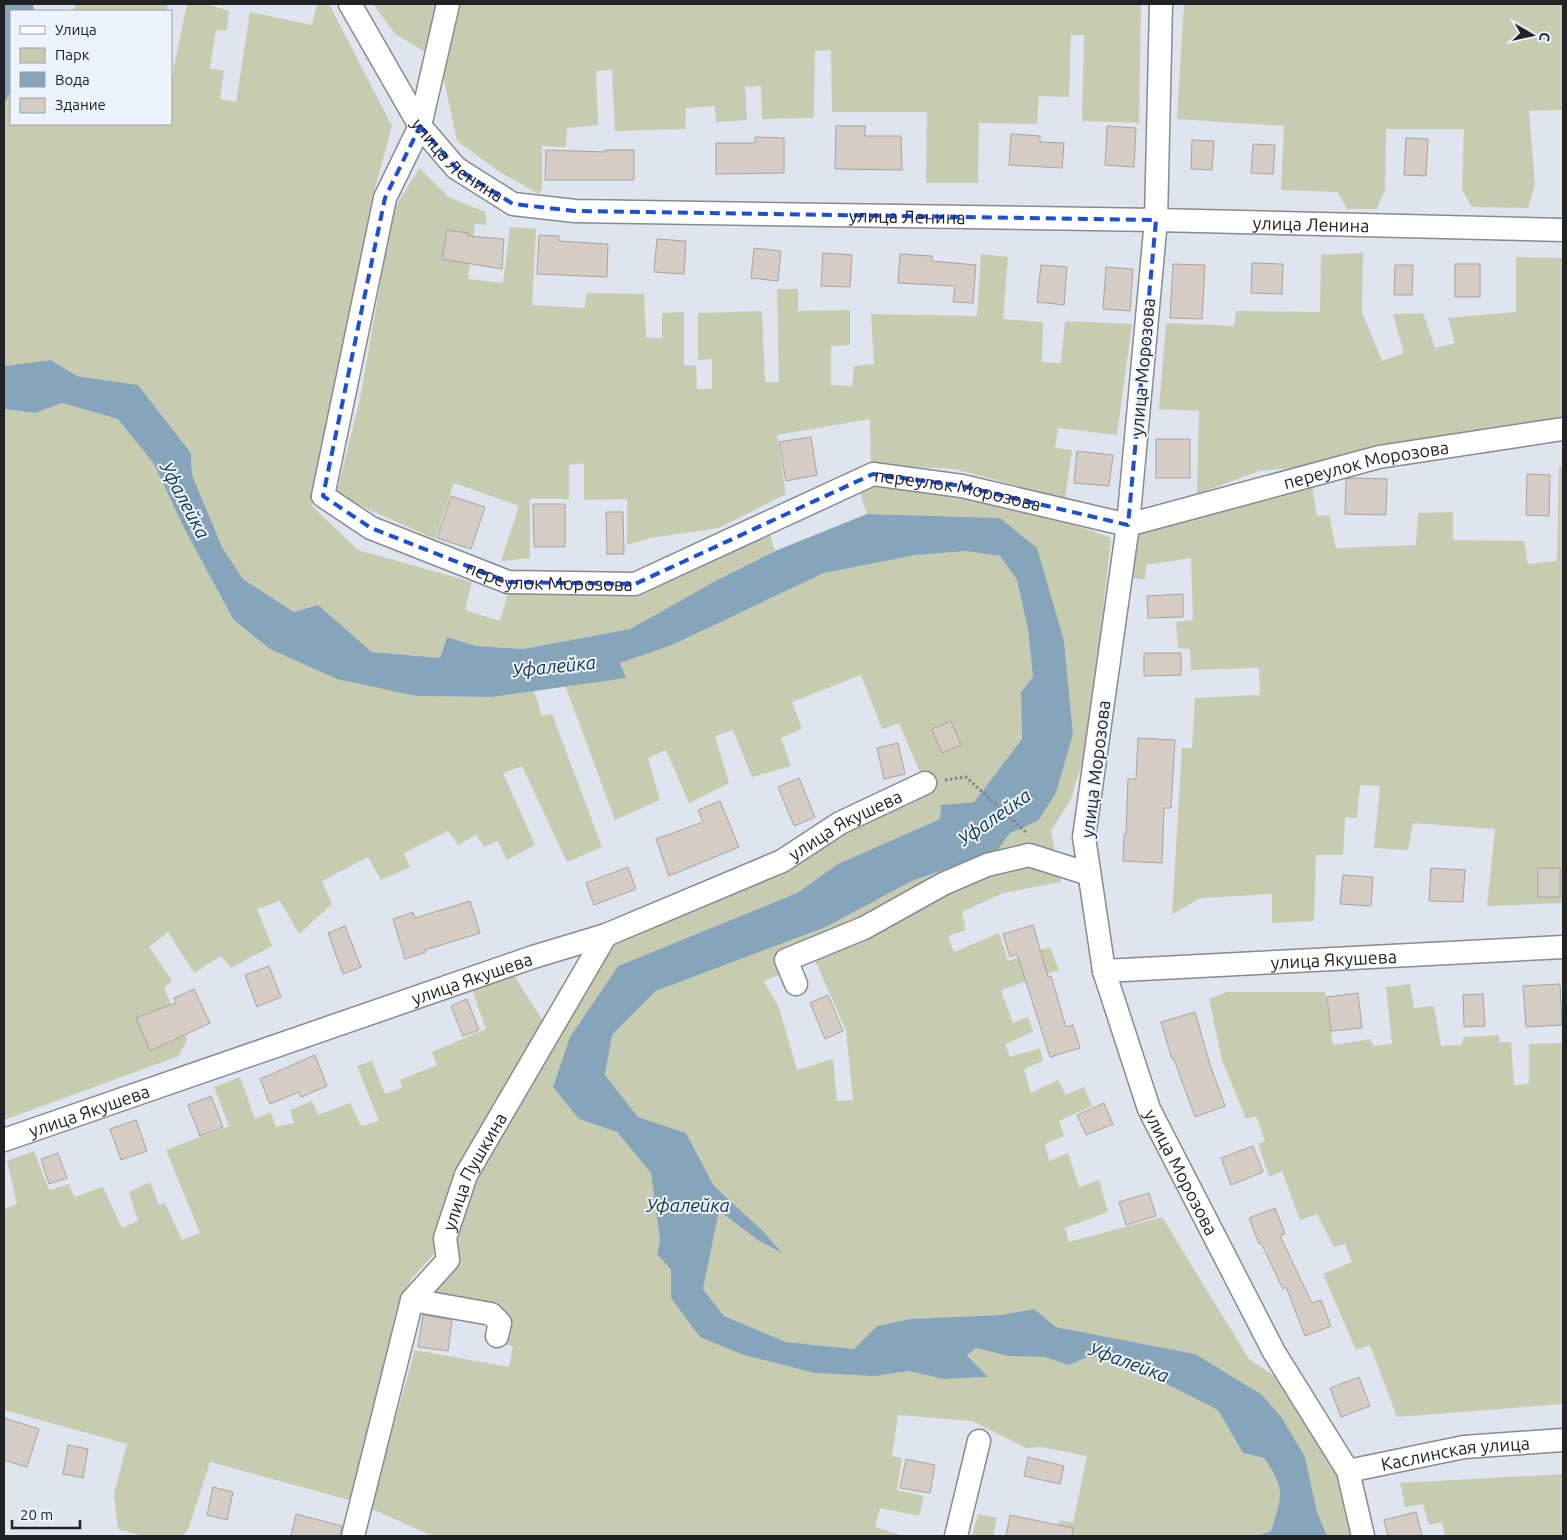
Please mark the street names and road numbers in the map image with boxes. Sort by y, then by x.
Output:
street label: улица Ленина [408,115,507,206]
street label: улица Ленина [849,205,966,227]
street label: улица Ленина [1252,212,1370,235]
street label: улица Морозова [1126,297,1158,437]
street label: переулок Морозова [1281,437,1450,492]
street label: переулок Морозова [873,464,1043,514]
street label: переулок Морозова [463,557,633,594]
street label: улица Морозова [1077,699,1113,839]
street label: улица Якушева [785,785,905,864]
street label: улица Якушева [1270,946,1397,972]
street label: улица Якушева [409,948,535,1008]
street label: улица Якушева [26,1080,152,1141]
street label: улица Морозова [1141,1106,1222,1238]
street label: улица Пушкина [438,1109,510,1233]
street label: Каслинская улица [1379,1432,1530,1474]

